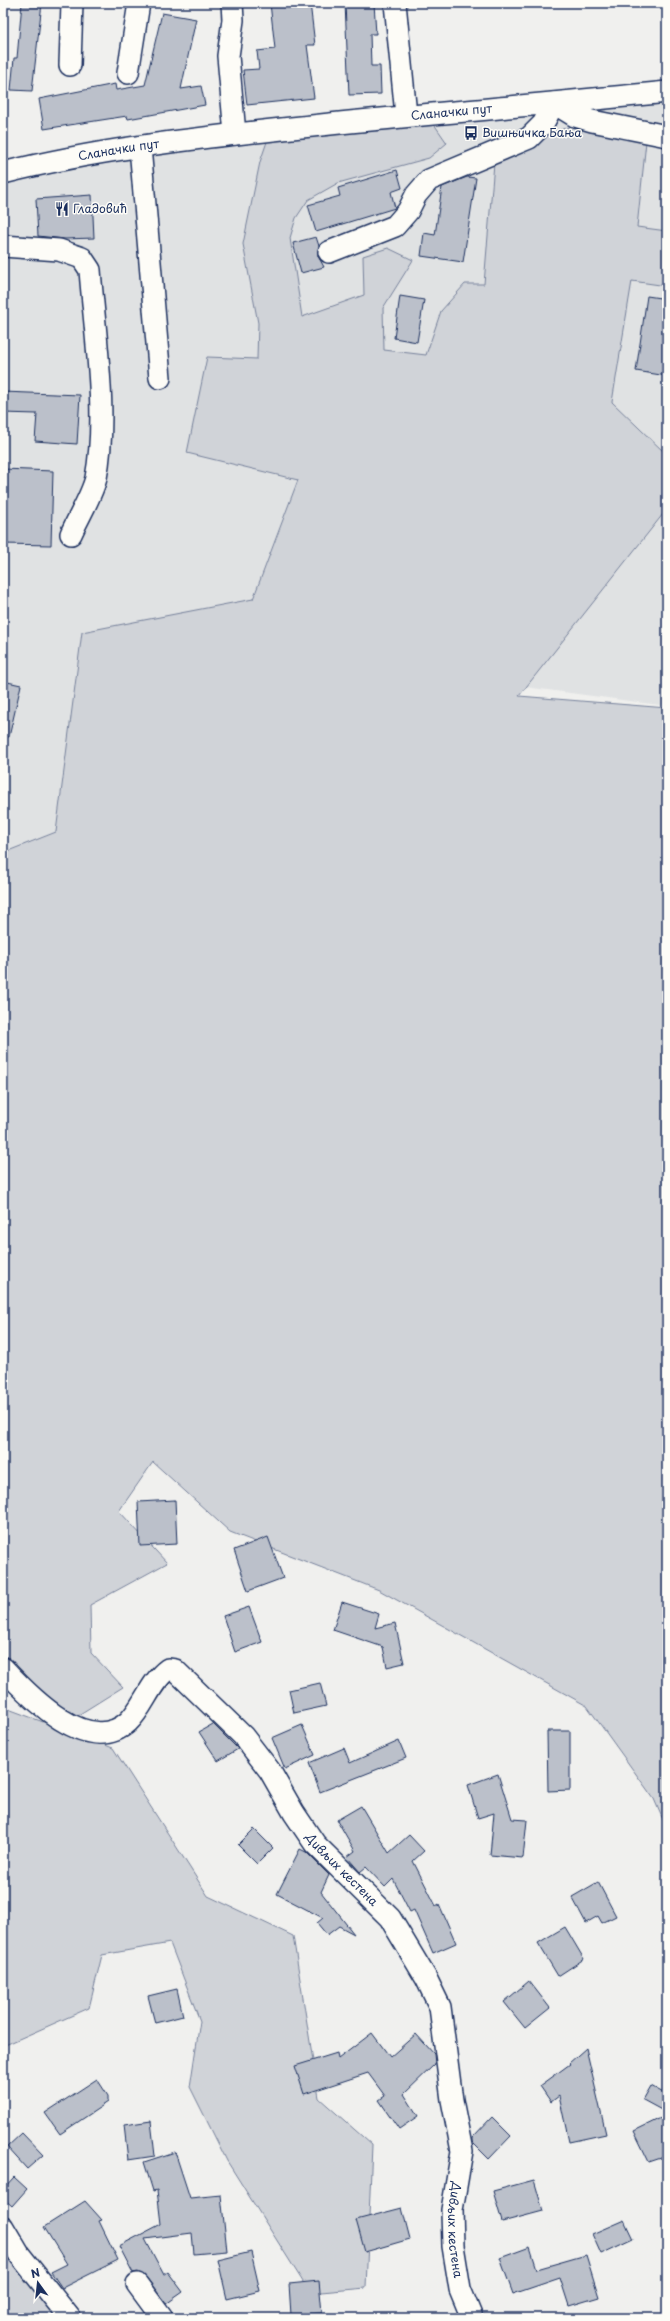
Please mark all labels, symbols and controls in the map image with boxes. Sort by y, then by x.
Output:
street label: Сланачки пут [410,99,493,124]
place label: Вишњичка Бања [482,123,582,141]
bus stop icon: Вишњичка Бања [463,125,479,141]
street label: Сланачки пут [77,134,160,164]
place label: Гладовић [73,199,127,217]
restaurant icon: Гладовић [54,201,70,217]
street label: Дивљих кестена [302,1828,383,1910]
street label: Дивљих кестена [443,2180,468,2280]
north arrow [18,2263,58,2303]
text: N [29,2263,42,2282]

